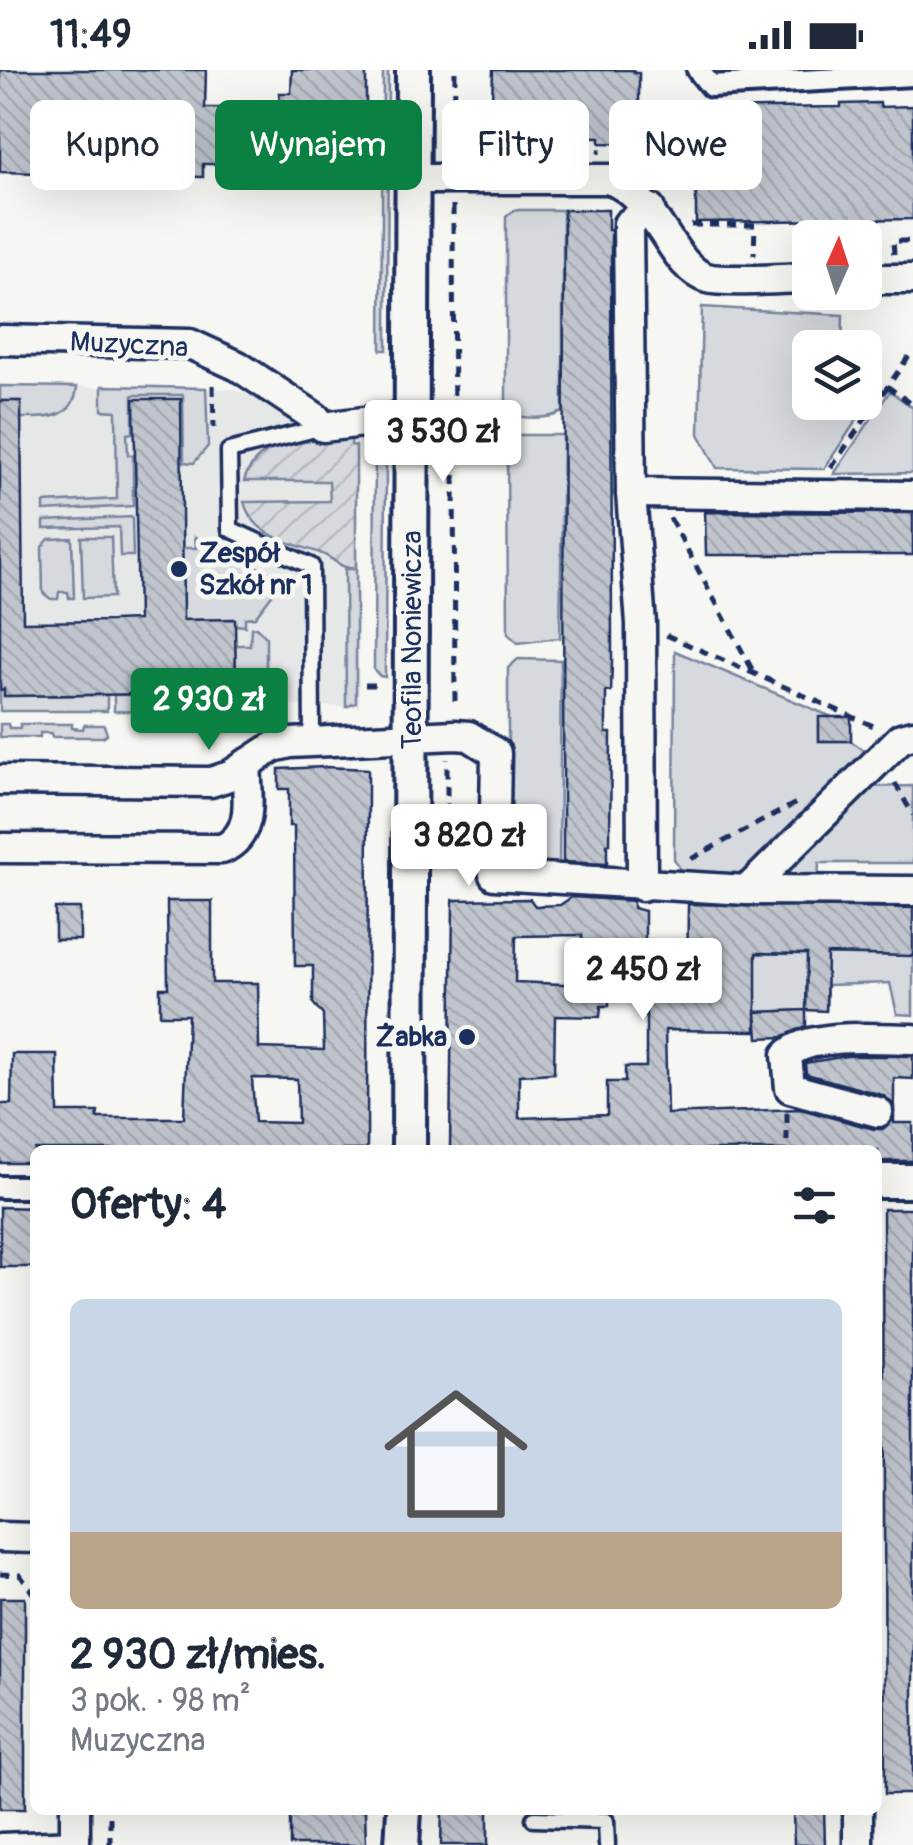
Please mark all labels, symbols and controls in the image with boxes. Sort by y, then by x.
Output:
text: 11:49 [50,11,131,59]
chip: Kupno [30,100,195,190]
chip: Wynajem [215,100,422,190]
chip: Filtry [442,100,589,190]
chip: Nowe [609,100,762,190]
north arrow [792,220,882,310]
map controls [792,220,882,420]
street label: Muzyczna [69,324,189,366]
button: layers [792,330,882,420]
pin: 3 530 zł [340,400,546,485]
text: 3 530 zł [386,412,500,452]
street label: Teofila Noniewicza [395,531,430,749]
place label: Zespół Szkół nr 1 [199,536,313,603]
marker: Zespół Szkół nr 1 [168,558,190,580]
pin: 2 930 zł [106,668,312,753]
text: 2 930 zł [153,680,265,720]
pin: 3 820 zł [366,804,572,889]
text: 3 820 zł [413,816,525,856]
pin: 2 450 zł [540,938,746,1023]
text: 2 450 zł [586,950,700,990]
place label: Żabka [376,1020,447,1055]
marker: Żabka [456,1026,478,1048]
icon: filters [787,1178,842,1233]
text: Oferty: 4 [70,1179,226,1231]
icon: home [366,1364,546,1544]
text: 2 930 zł/mies. [70,1629,326,1681]
text: 3 pok. · 98 m² [70,1681,251,1721]
text: Muzyczna [70,1721,205,1761]

